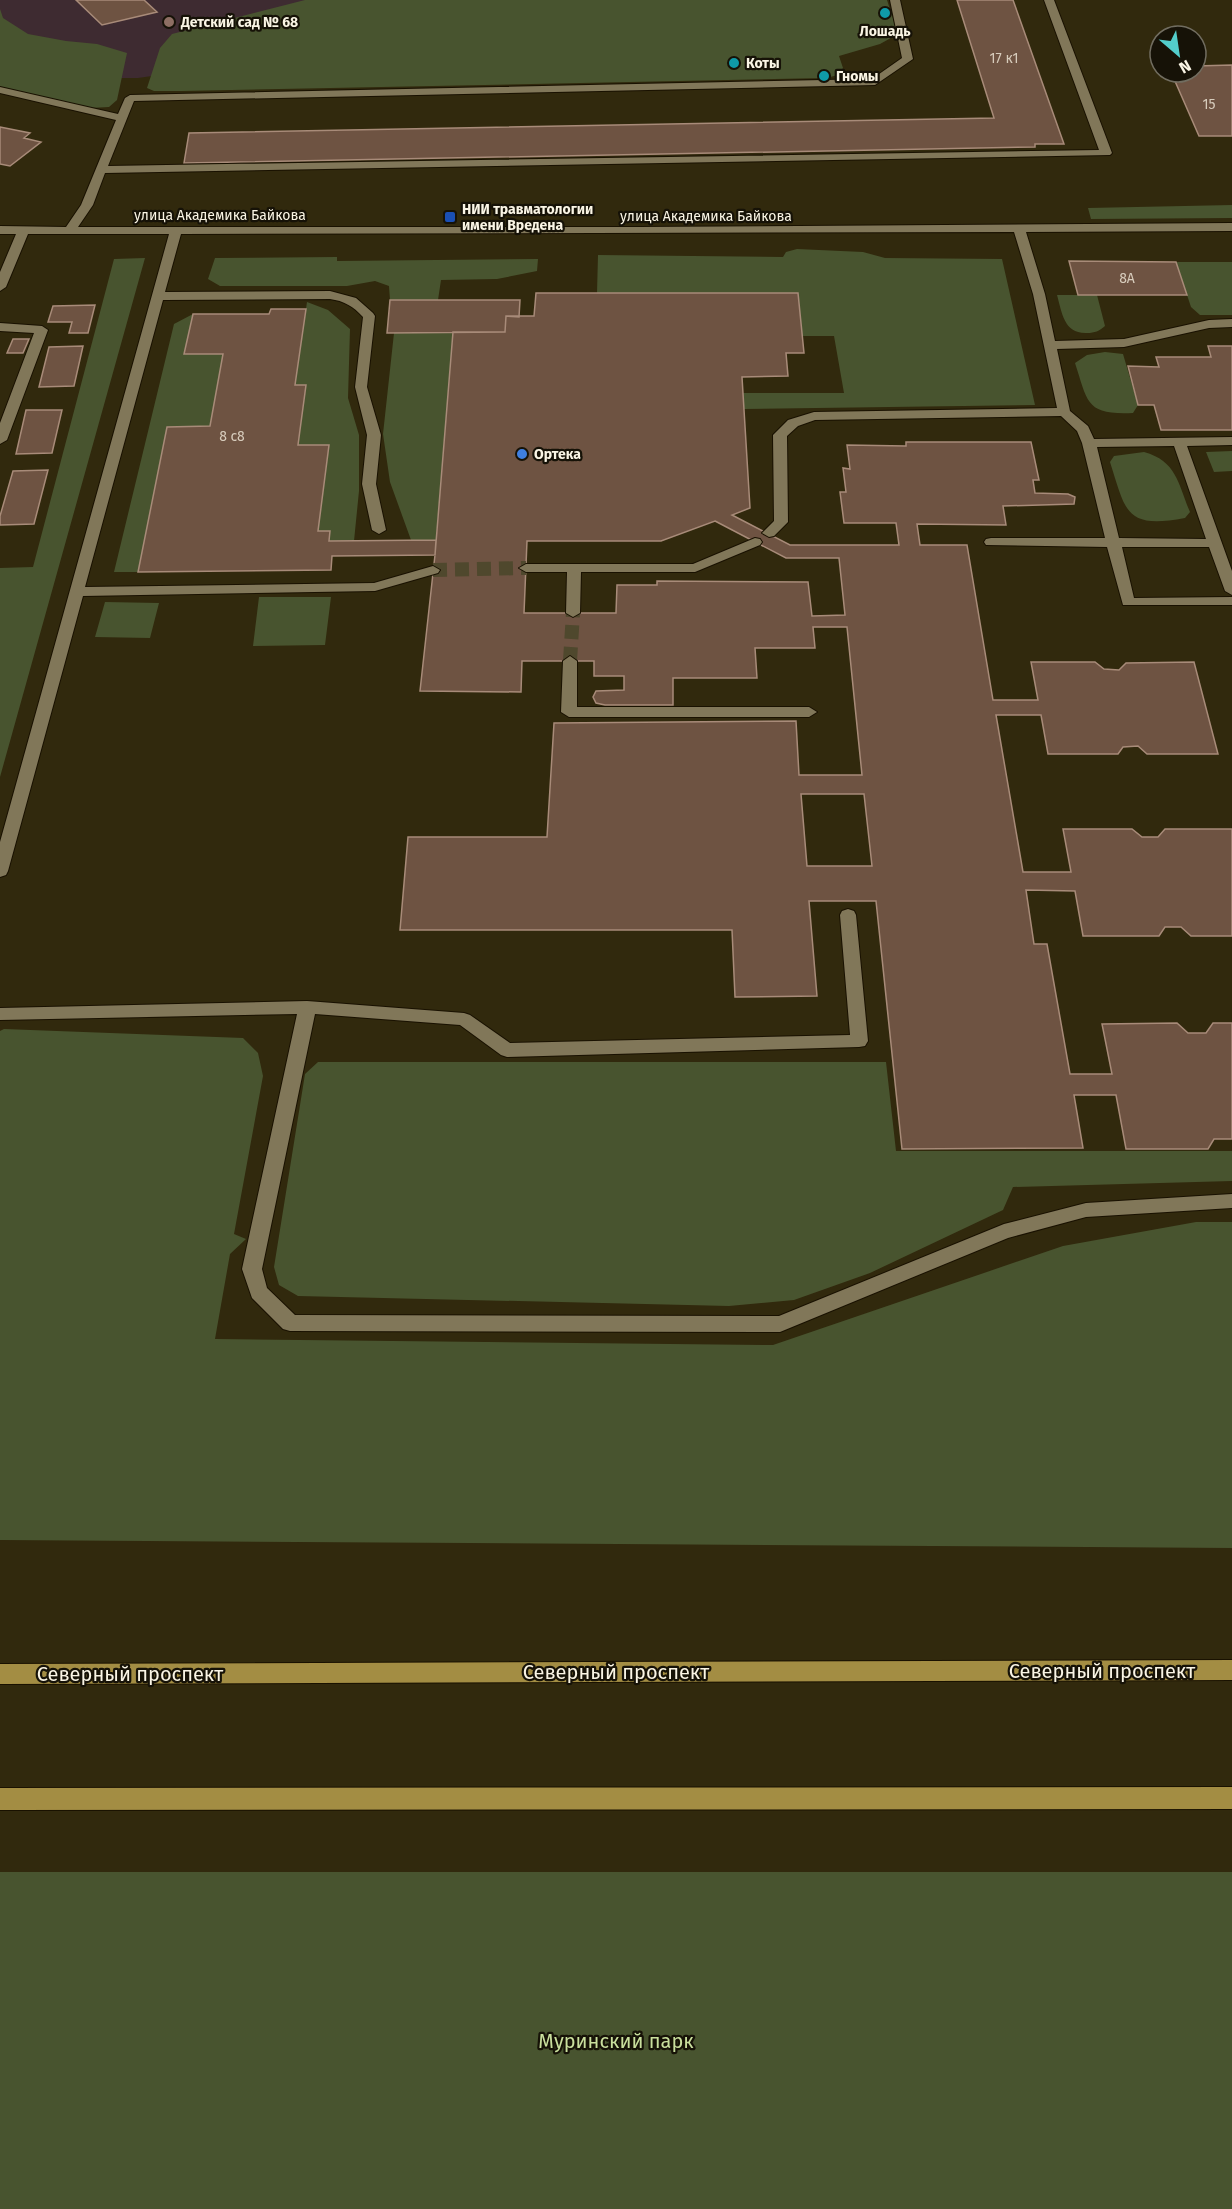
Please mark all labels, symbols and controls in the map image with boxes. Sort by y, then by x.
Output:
marker: Лошадь [878,6,892,20]
place label: Детский сад № 68 [180,14,298,31]
marker: Детский сад № 68 [162,15,176,29]
place label: Лошадь [859,23,911,40]
north arrow [1148,24,1208,84]
house number: 17 к1 [989,50,1019,67]
place label: Коты [746,55,780,72]
marker: Коты [727,56,741,70]
text: N [1176,56,1194,78]
place label: Гномы [836,68,878,85]
marker: Гномы [817,69,831,83]
house number: 15 [1202,96,1216,113]
place label: НИИ травматологии имени Вредена [462,201,593,234]
street label: улица Академика Байкова [134,207,306,224]
street label: улица Академика Байкова [620,208,792,225]
marker: НИИ травматологии имени Вредена [443,210,457,224]
house number: 8А [1119,270,1135,287]
house number: 8 с8 [219,428,245,445]
place label: Ортека [534,446,581,463]
marker: Ортека [515,447,529,461]
street label: Северный проспект [1009,1659,1196,1683]
street label: Северный проспект [523,1660,710,1684]
street label: Северный проспект [37,1662,224,1686]
park label: Муринский парк [538,2029,694,2053]

